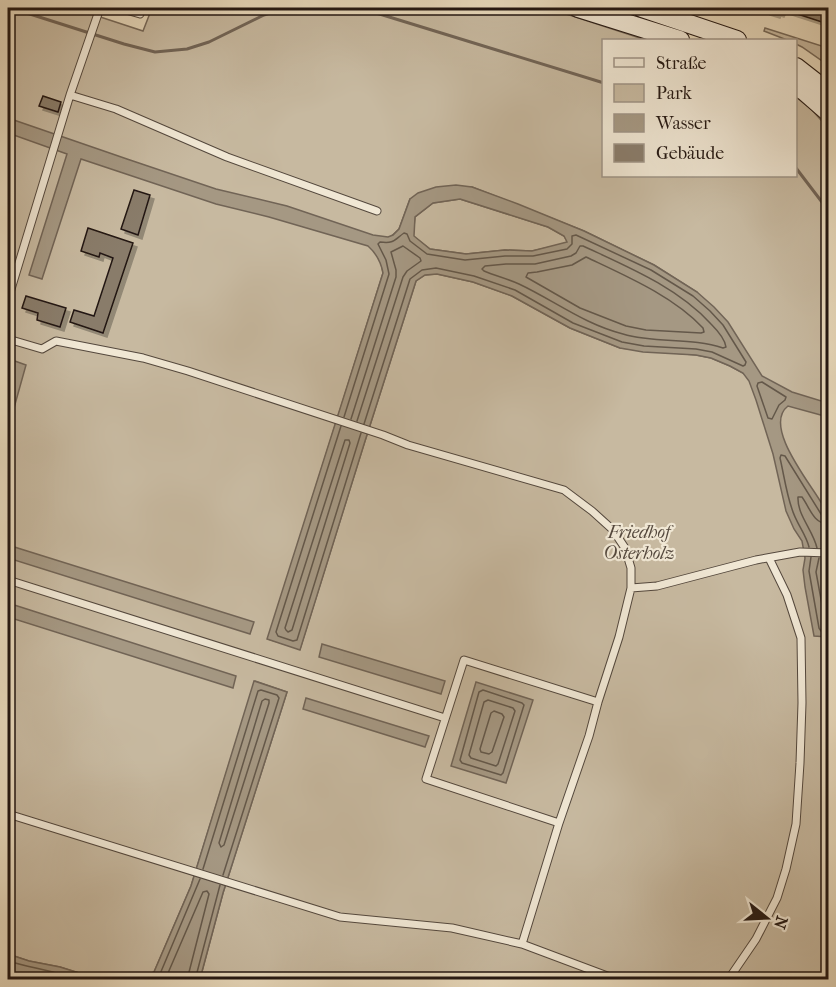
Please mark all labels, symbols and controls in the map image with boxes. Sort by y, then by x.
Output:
legend [602,39,797,177]
text: Straße [656,53,707,74]
text: Park [656,83,693,104]
text: Wasser [655,113,711,134]
text: Gebäude [656,143,724,164]
park label: Friedhof Osterholz [603,522,675,564]
north arrow [737,888,797,948]
text: N [770,914,792,932]

